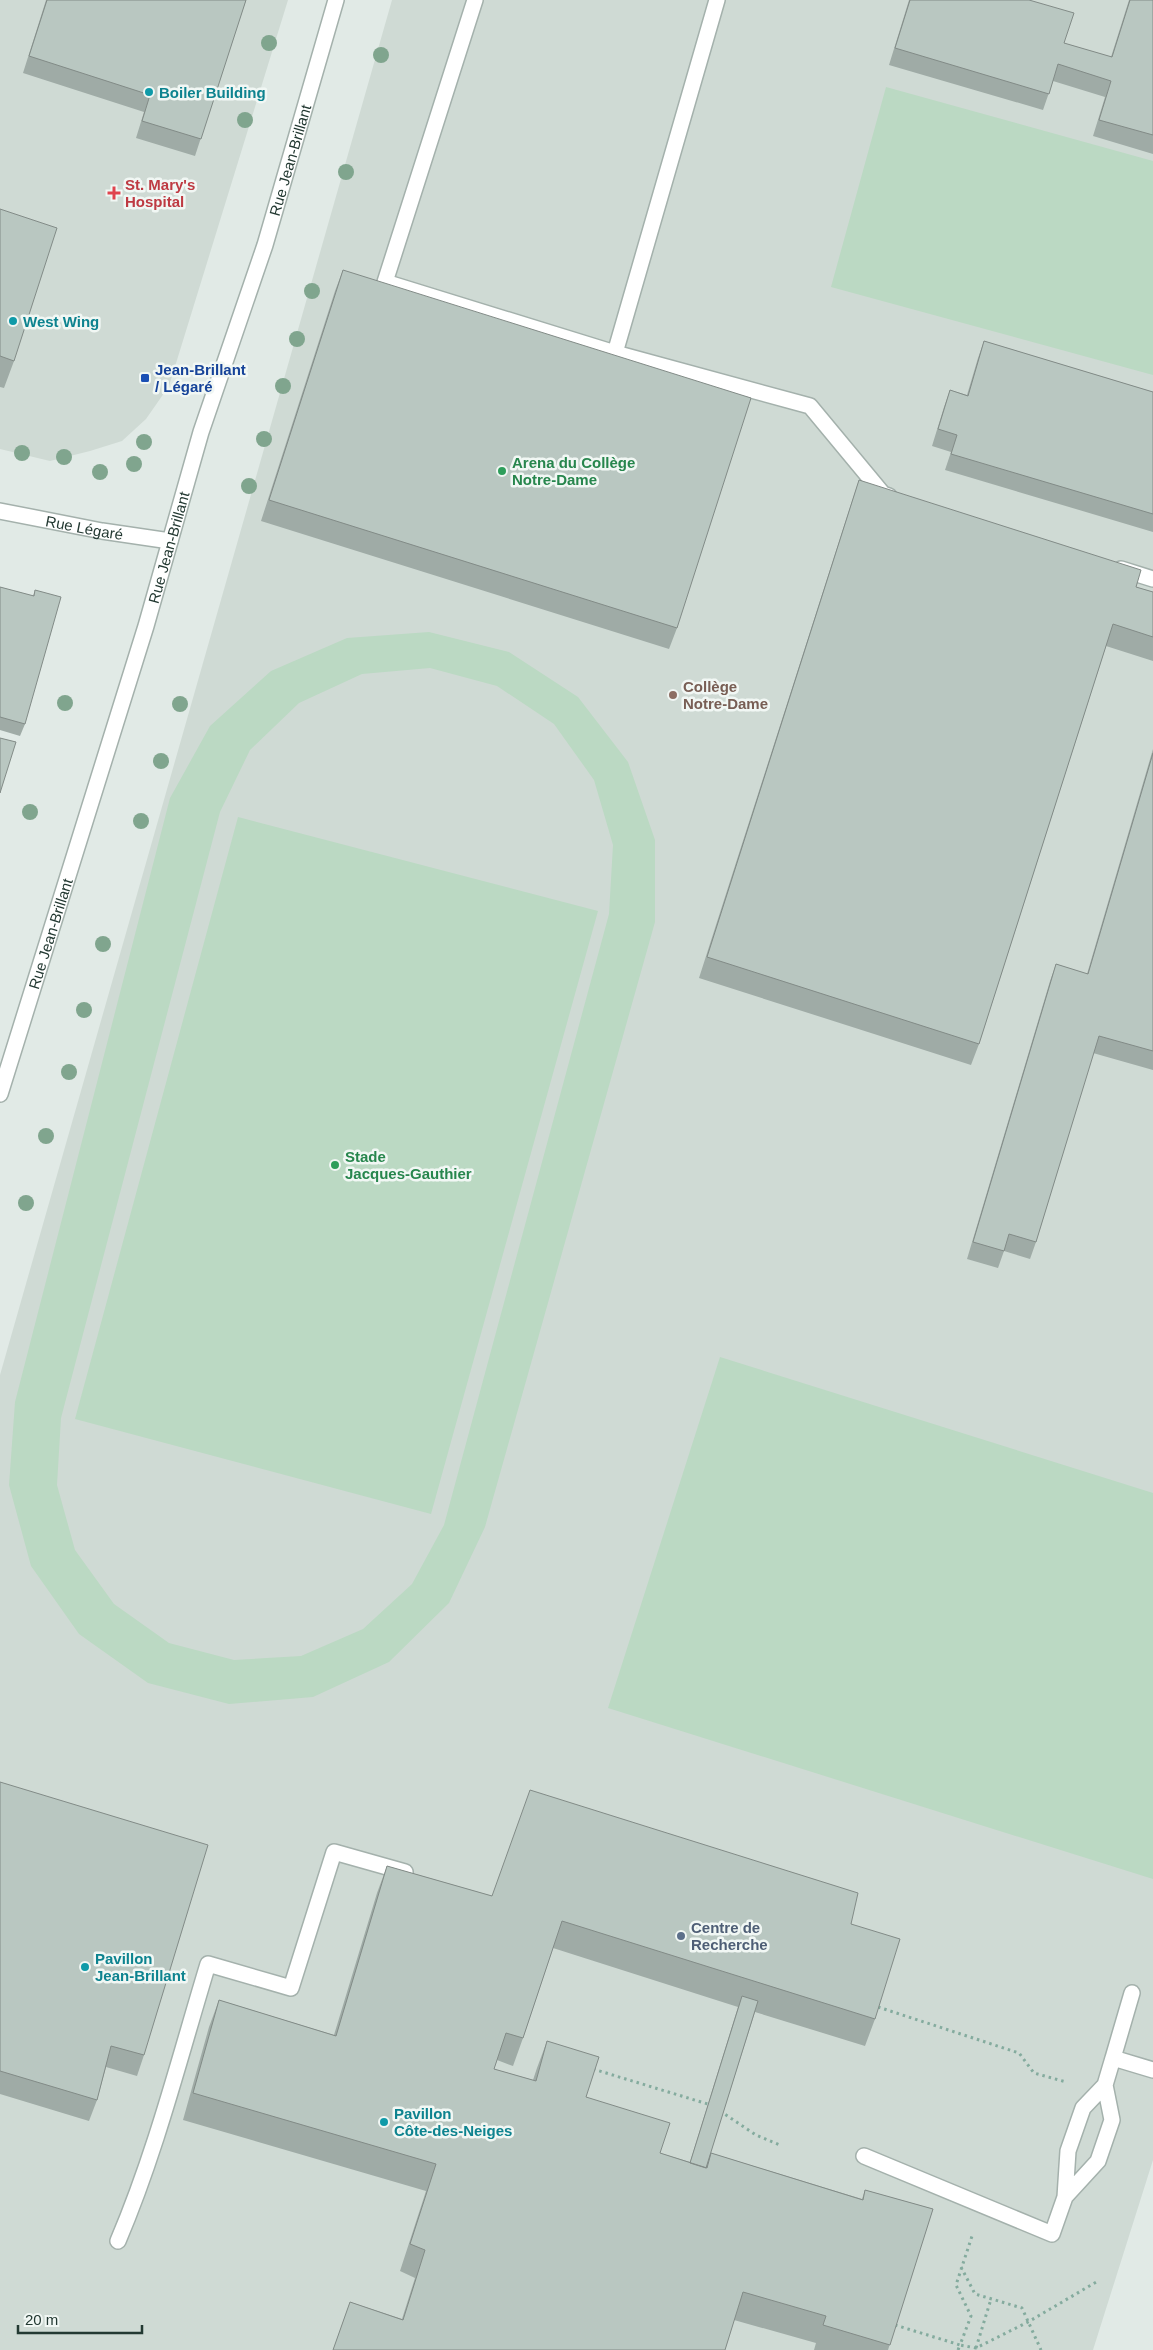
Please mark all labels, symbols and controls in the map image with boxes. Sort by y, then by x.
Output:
place label: Boiler Building [159,84,266,101]
marker: Boiler Building [143,86,155,98]
street label: Rue Jean-Brillant [265,102,314,218]
place label: St. Mary's Hospital [125,176,195,210]
marker: St. Mary's Hospital [107,186,121,200]
place label: West Wing [23,313,99,330]
marker: West Wing [7,315,19,327]
place label: Jean-Brillant / Légaré [155,361,246,395]
marker: Jean-Brillant / Légaré [139,372,151,384]
place label: Arena du Collège Notre-Dame [512,454,635,488]
marker: Arena du Collège Notre-Dame [496,465,508,477]
street label: Rue Jean-Brillant [144,489,192,605]
street label: Rue Légaré [44,512,124,543]
place label: Collège Notre-Dame [683,678,768,712]
marker: Collège Notre-Dame [667,689,679,701]
street label: Rue Jean-Brillant [25,875,76,991]
place label: Stade Jacques-Gauthier [345,1148,472,1182]
marker: Stade Jacques-Gauthier [329,1159,341,1171]
place label: Centre de Recherche [691,1919,768,1953]
marker: Centre de Recherche [675,1930,687,1942]
place label: Pavillon Jean-Brillant [95,1950,186,1984]
marker: Pavillon Jean-Brillant [79,1961,91,1973]
place label: Pavillon Côte-des-Neiges [394,2105,512,2139]
marker: Pavillon Côte-des-Neiges [378,2116,390,2128]
scale bar [18,2302,141,2334]
text: 20 m [25,2311,58,2328]

